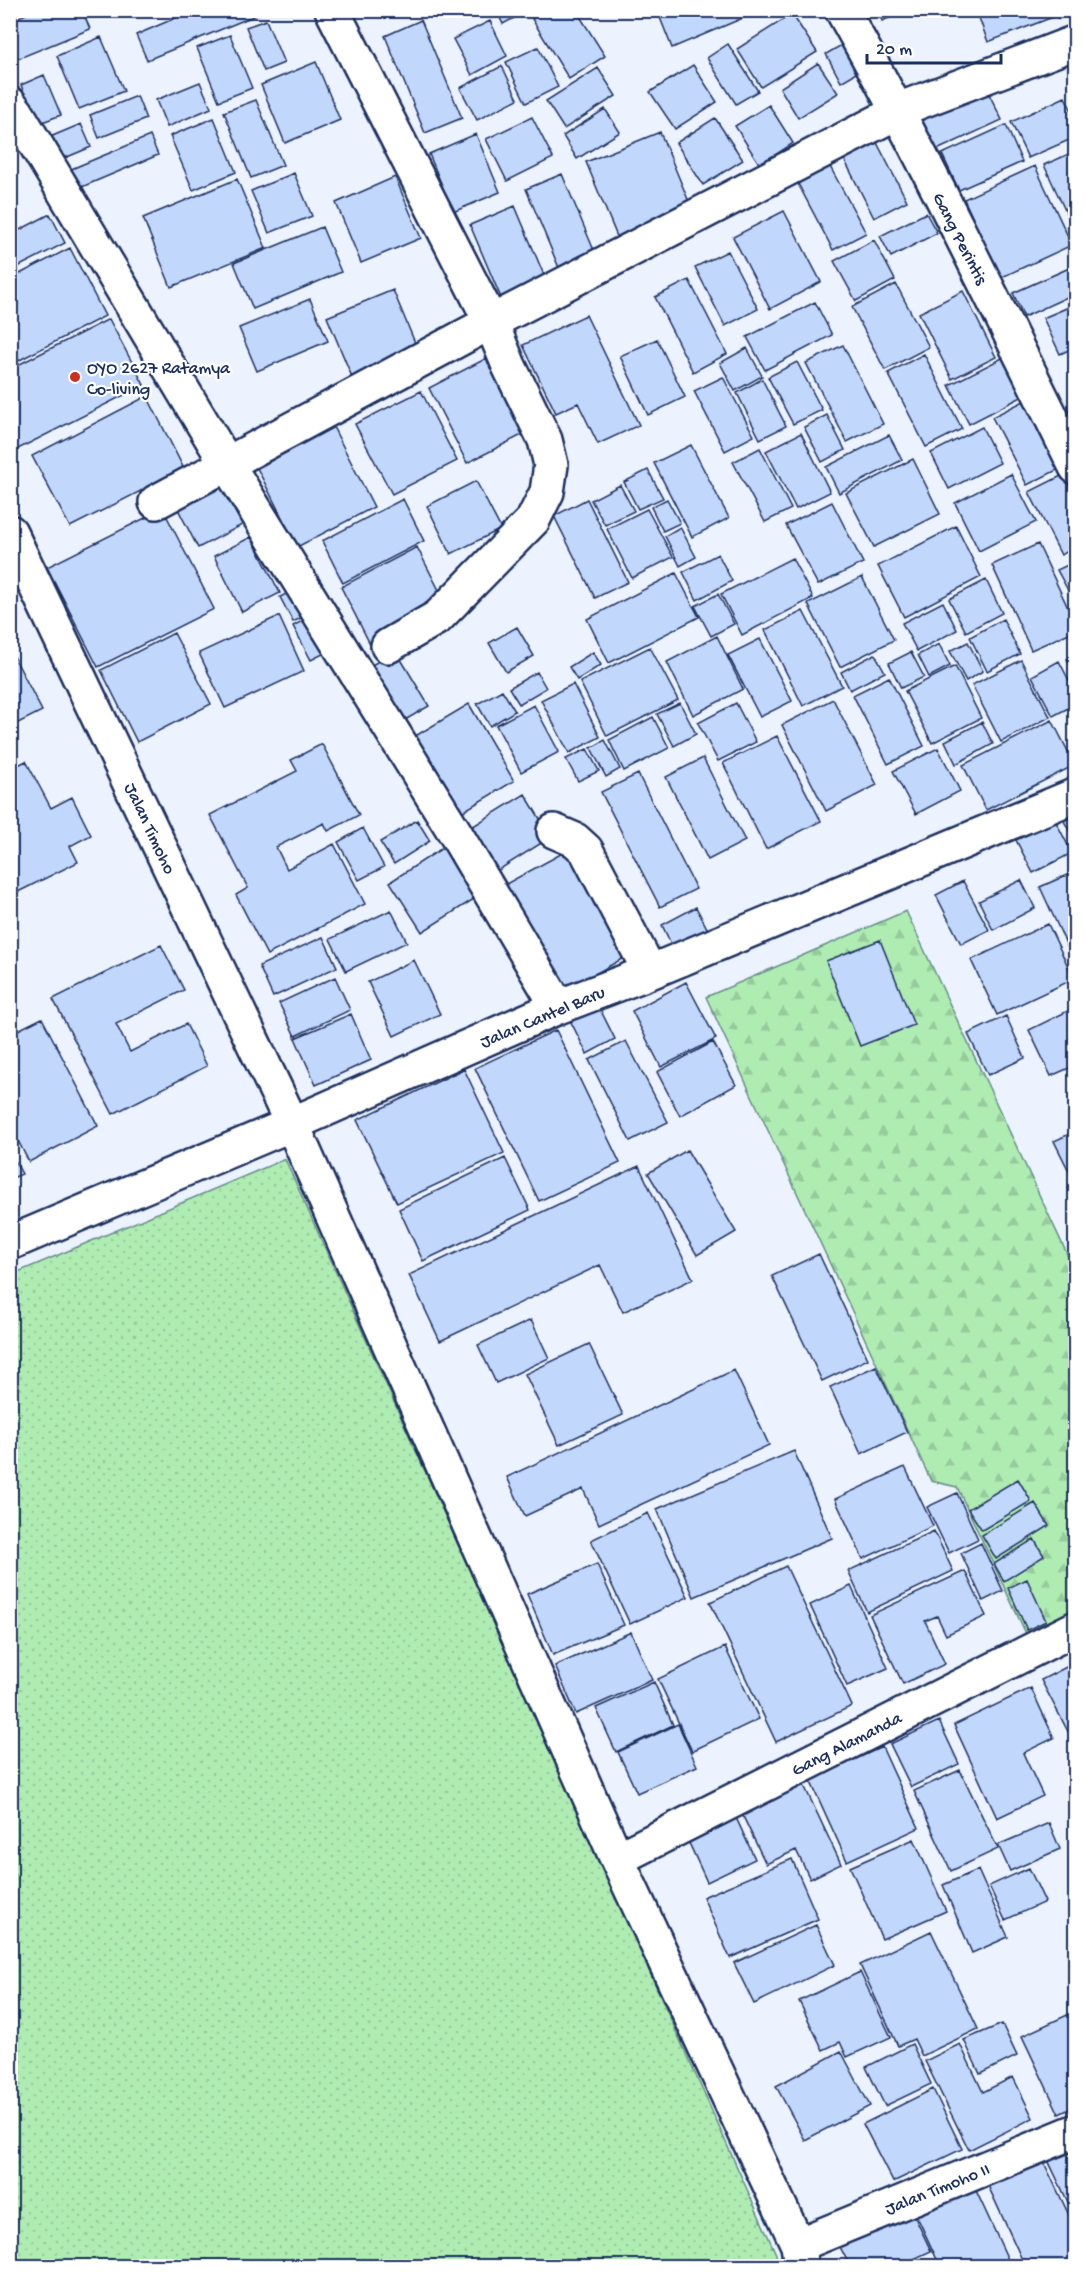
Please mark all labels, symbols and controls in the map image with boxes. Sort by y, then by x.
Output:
scale bar [867,27,1000,65]
text: 20 m [876,40,912,61]
street label: Gang Perintis [927,190,992,290]
place label: OYO 2627 Ratamya Co-living [87,359,231,401]
marker: OYO 2627 Ratamya Co-living [68,370,82,384]
street label: Jalan Timoho [118,780,179,878]
street label: Jalan Cantel Baru [477,982,609,1054]
street label: Gang Alamanda [789,1708,907,1782]
street label: Jalan Timoho II [882,2160,993,2221]

